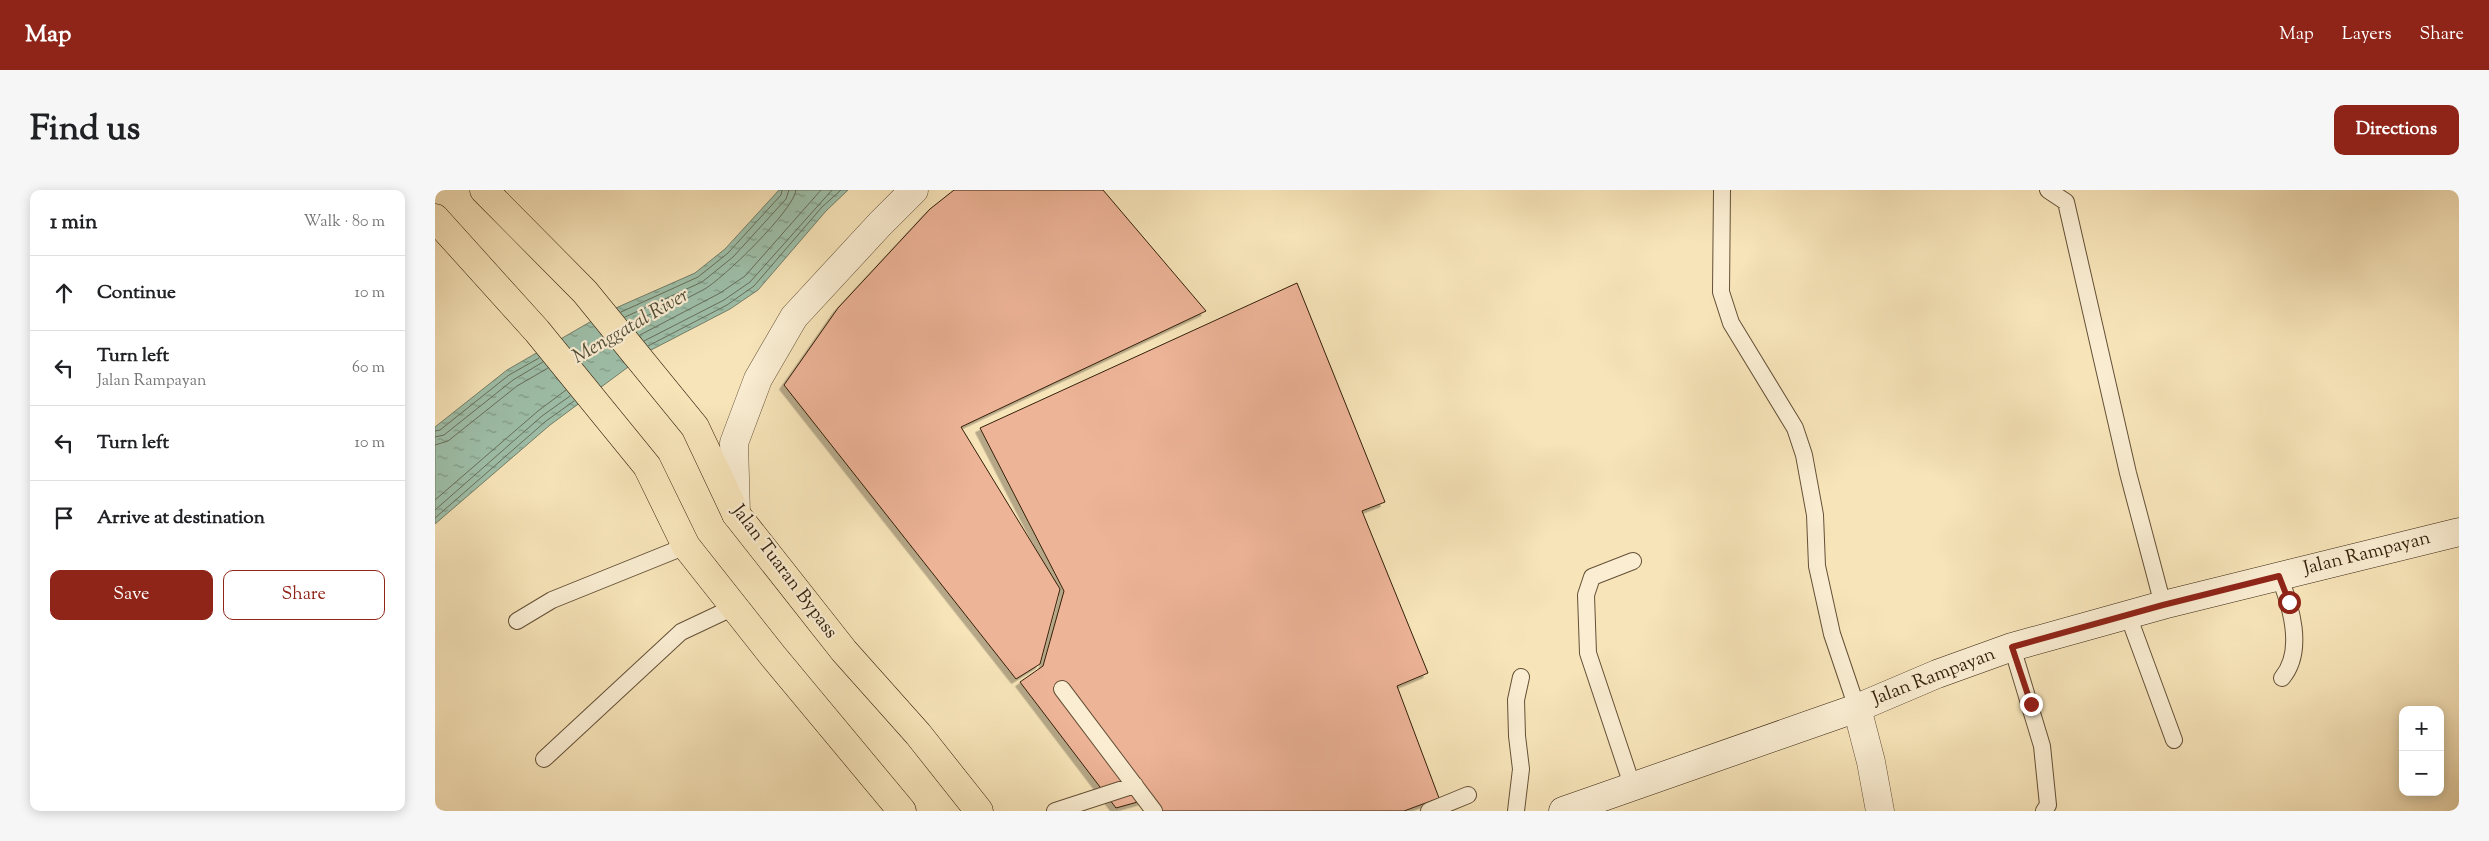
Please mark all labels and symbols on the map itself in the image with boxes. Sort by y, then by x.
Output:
water label: Menggatal River [567,282,695,372]
street label: Jalan Tuaran Bypass [724,499,843,645]
street label: Jalan Rampayan [2300,525,2433,583]
route start [2278,591,2301,614]
street label: Jalan Rampayan [1868,641,2000,713]
route end [2020,693,2043,716]

